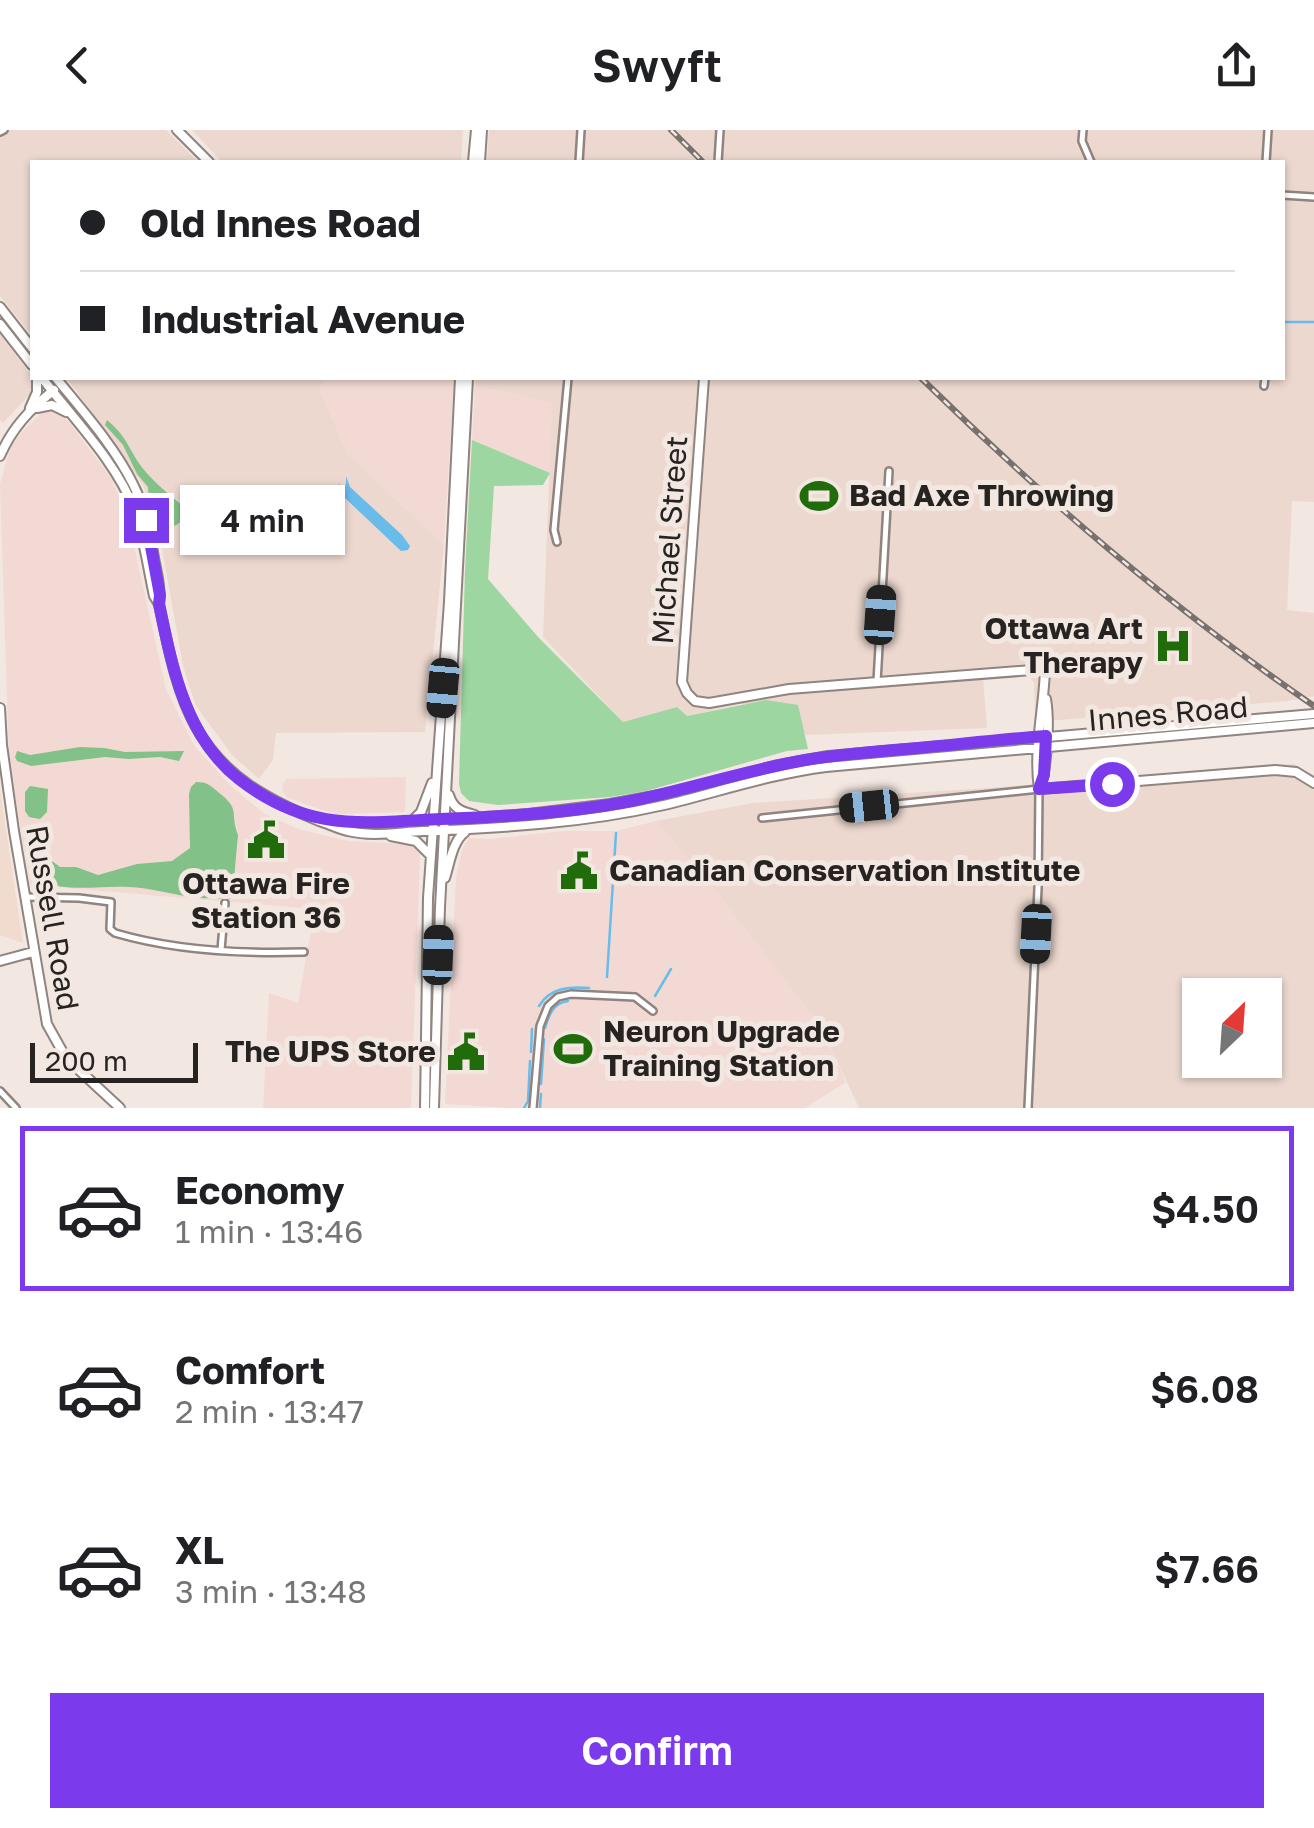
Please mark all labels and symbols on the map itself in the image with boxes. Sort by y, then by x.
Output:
street label: Michael Street [644,434,694,645]
sports icon: Bad Axe Throwing [798,475,840,517]
place label: Bad Axe Throwing [849,477,1114,513]
callout: 4 min [181,485,346,555]
route end [124,498,169,543]
car [863,584,897,646]
place label: Ottawa Art Therapy [984,610,1143,680]
hospital icon: Ottawa Art Therapy [1152,625,1194,667]
car [425,657,461,719]
street label: Innes Road [1086,688,1249,738]
route start [1090,762,1135,807]
car [838,788,900,824]
public building icon: Ottawa Fire Station 36 [245,819,287,861]
street label: Russell Road [19,822,87,1013]
public building icon: Canadian Conservation Institute [558,850,600,892]
place label: Canadian Conservation Institute [609,852,1080,888]
place label: Ottawa Fire Station 36 [182,865,350,935]
car [1019,903,1053,965]
car [422,924,454,986]
north arrow [1182,978,1282,1078]
place label: Neuron Upgrade Training Station [603,1013,840,1083]
sports icon: Neuron Upgrade Training Station [552,1028,594,1070]
public building icon: The UPS Store [445,1031,487,1073]
place label: The UPS Store [225,1033,436,1069]
scale bar [30,1038,198,1083]

